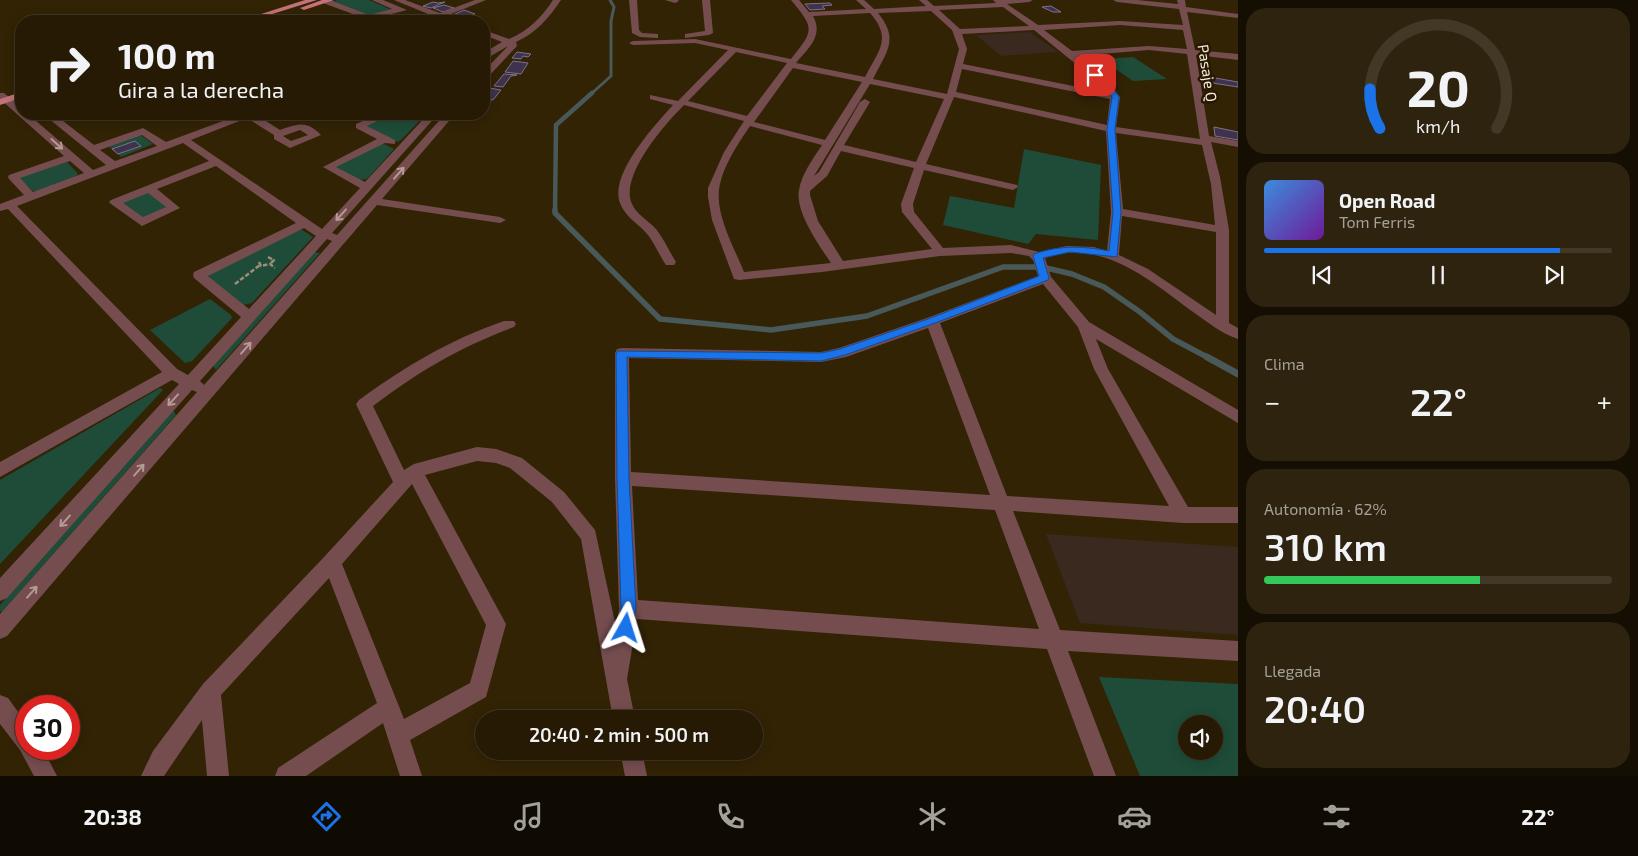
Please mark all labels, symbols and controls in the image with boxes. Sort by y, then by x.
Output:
text: 100 m [118,34,216,76]
icon: right [35,35,100,100]
street label: Pasaje Q [1194,43,1221,103]
pin [1074,54,1116,96]
text: 20 [1406,55,1470,117]
icon: arrive [1081,61,1109,89]
text: Gira a la derecha [118,76,284,102]
text: km/h [1416,115,1460,137]
one-way arrow [50,138,63,150]
one-way arrow [393,166,405,179]
text: Open Road [1339,189,1435,212]
one-way arrow [335,208,347,221]
text: Tom Ferris [1339,212,1415,231]
icon: previous [1308,261,1336,289]
icon: pause [1424,261,1452,289]
icon: next [1540,261,1568,289]
one-way arrow [241,342,252,355]
text: Clima [1264,354,1305,373]
text: 22° [1410,378,1467,424]
text: − [1264,384,1280,418]
text: + [1597,384,1612,418]
one-way arrow [167,394,179,407]
one-way arrow [134,464,145,477]
text: Autonomía · 62% [1264,499,1387,518]
one-way arrow [59,514,70,527]
text: 310 km [1264,523,1387,569]
one-way arrow [26,586,38,599]
position arrow [599,601,651,653]
text: Llegada [1264,661,1321,680]
text: 20:40 [1264,685,1366,731]
speed limit sign: 30 [15,695,80,760]
map controls [1178,715,1223,760]
button: sound [1178,715,1223,760]
text: 20:40 · 2 min · 500 m [529,723,709,746]
icon: directions [309,799,344,834]
icon: music [511,799,546,834]
icon: phone [713,799,748,834]
icon: climate [915,799,950,834]
icon: car [1117,799,1152,834]
icon: filters [1319,799,1354,834]
text: 20:38 [84,803,142,829]
text: 22° [1521,803,1554,829]

